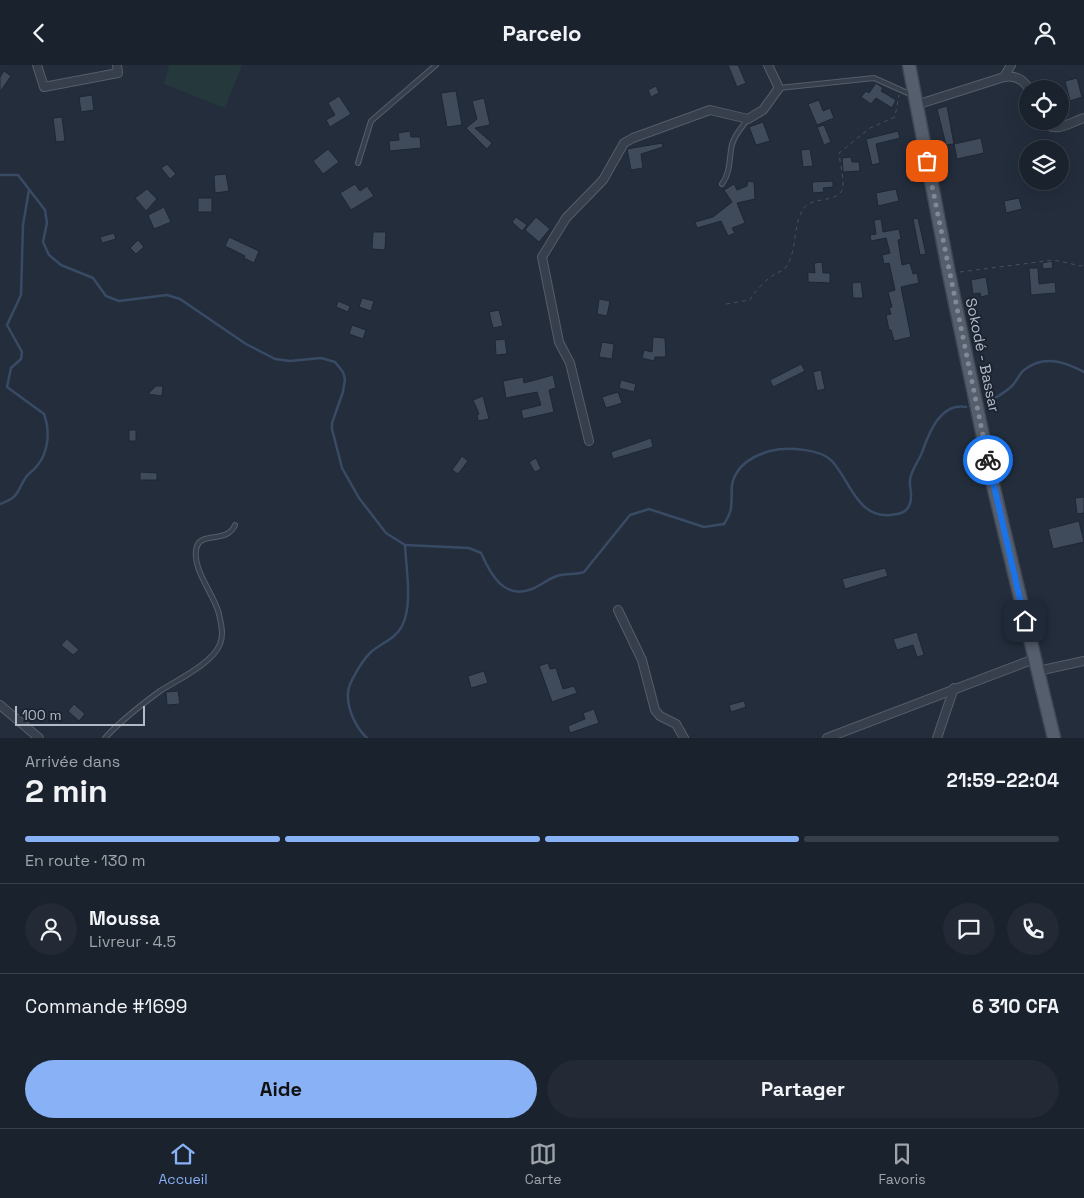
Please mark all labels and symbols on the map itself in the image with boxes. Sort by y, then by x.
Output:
pin [906,140,948,182]
street label: Sokodé - Bassar [962,296,1004,414]
courier [963,435,1013,485]
pin [1004,600,1046,642]
scale bar [15,703,145,726]

